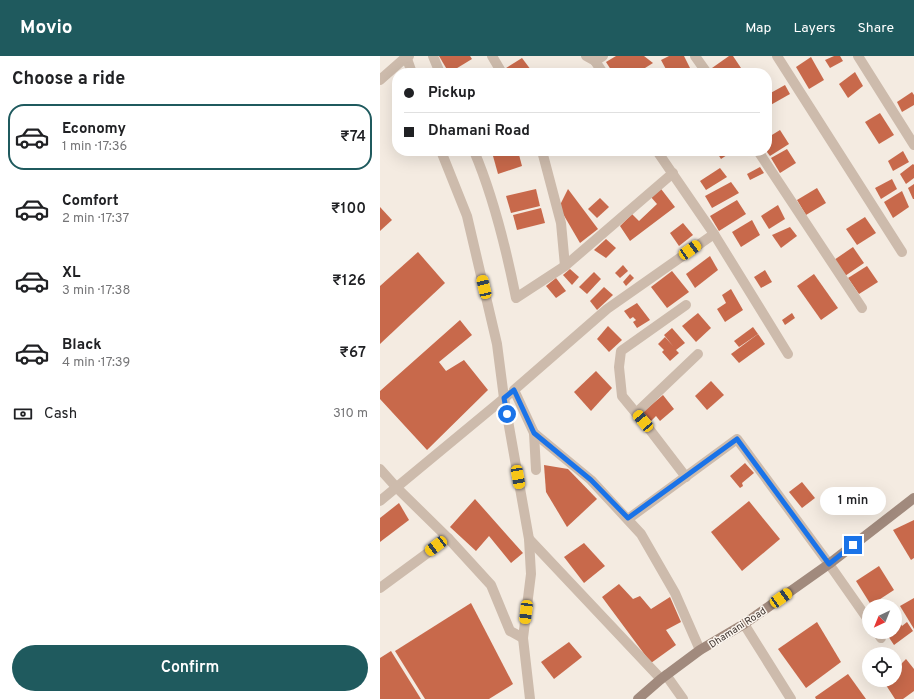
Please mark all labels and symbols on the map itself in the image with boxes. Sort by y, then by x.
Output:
car [677,238,703,262]
car [475,274,493,300]
route start [498,405,516,423]
car [631,408,655,434]
car [510,464,526,490]
callout: 1 min [820,487,886,515]
car [423,534,449,558]
route end [844,536,862,554]
car [768,586,794,610]
car [519,599,533,625]
north arrow [862,599,902,639]
street label: Dhamani Road [707,605,769,652]

